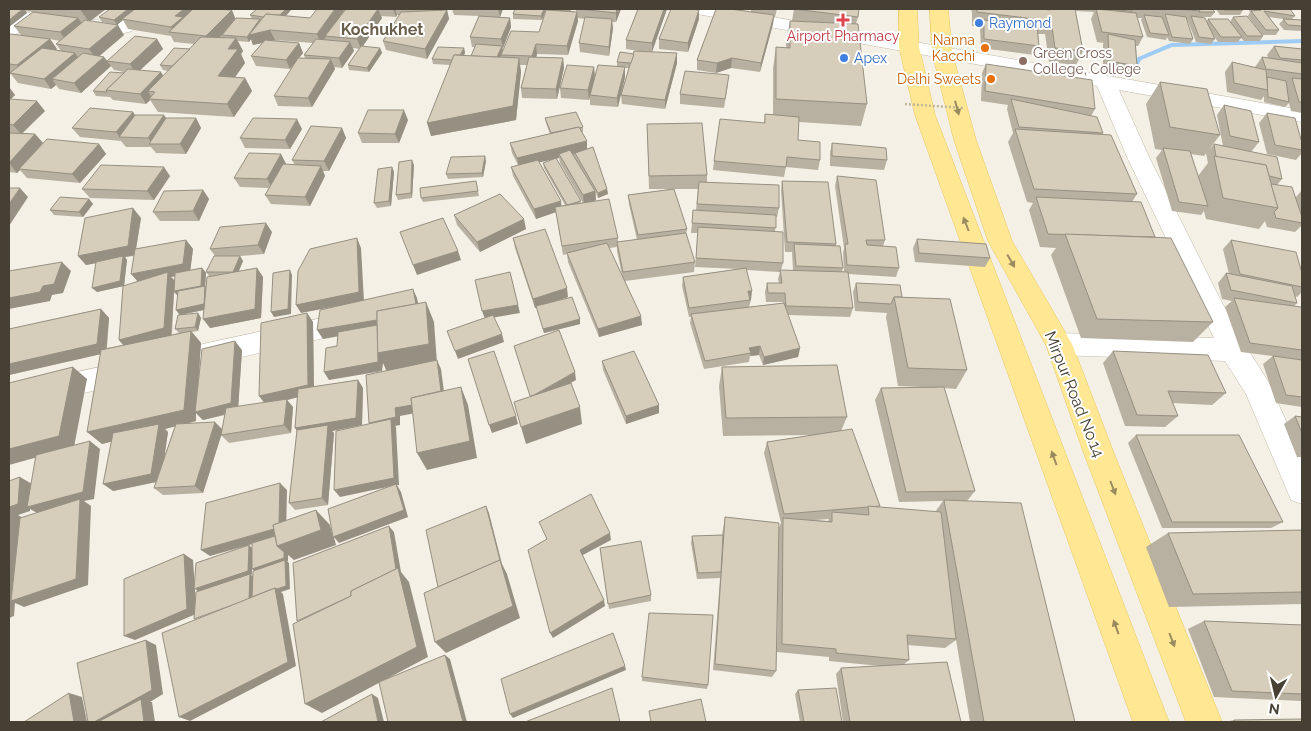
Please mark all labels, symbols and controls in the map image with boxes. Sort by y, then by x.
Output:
marker: Airport Pharmacy [837,14,849,26]
place label: Raymond [989,15,1051,31]
marker: Raymond [973,17,985,29]
district label: Kochukhet [341,20,423,39]
place label: Airport Pharmacy [787,28,900,44]
place label: Nanna Kacchi [932,32,975,64]
marker: Nanna Kacchi [979,42,991,54]
place label: Green Cross College, College [1033,45,1141,77]
place label: Apex [854,50,887,66]
marker: Apex [838,52,850,64]
marker: Green Cross College, College [1017,55,1029,67]
place label: Delhi Sweets [897,71,981,87]
marker: Delhi Sweets [985,73,997,85]
one-way arrow [953,100,961,115]
one-way arrow [962,217,969,232]
one-way arrow [1007,254,1016,267]
street label: Mirpur Road No.14 [1041,328,1109,460]
one-way arrow [1050,450,1058,465]
one-way arrow [1109,481,1117,495]
one-way arrow [1112,619,1120,634]
one-way arrow [1169,632,1176,647]
north arrow [1251,671,1301,721]
text: N [1268,700,1281,718]

